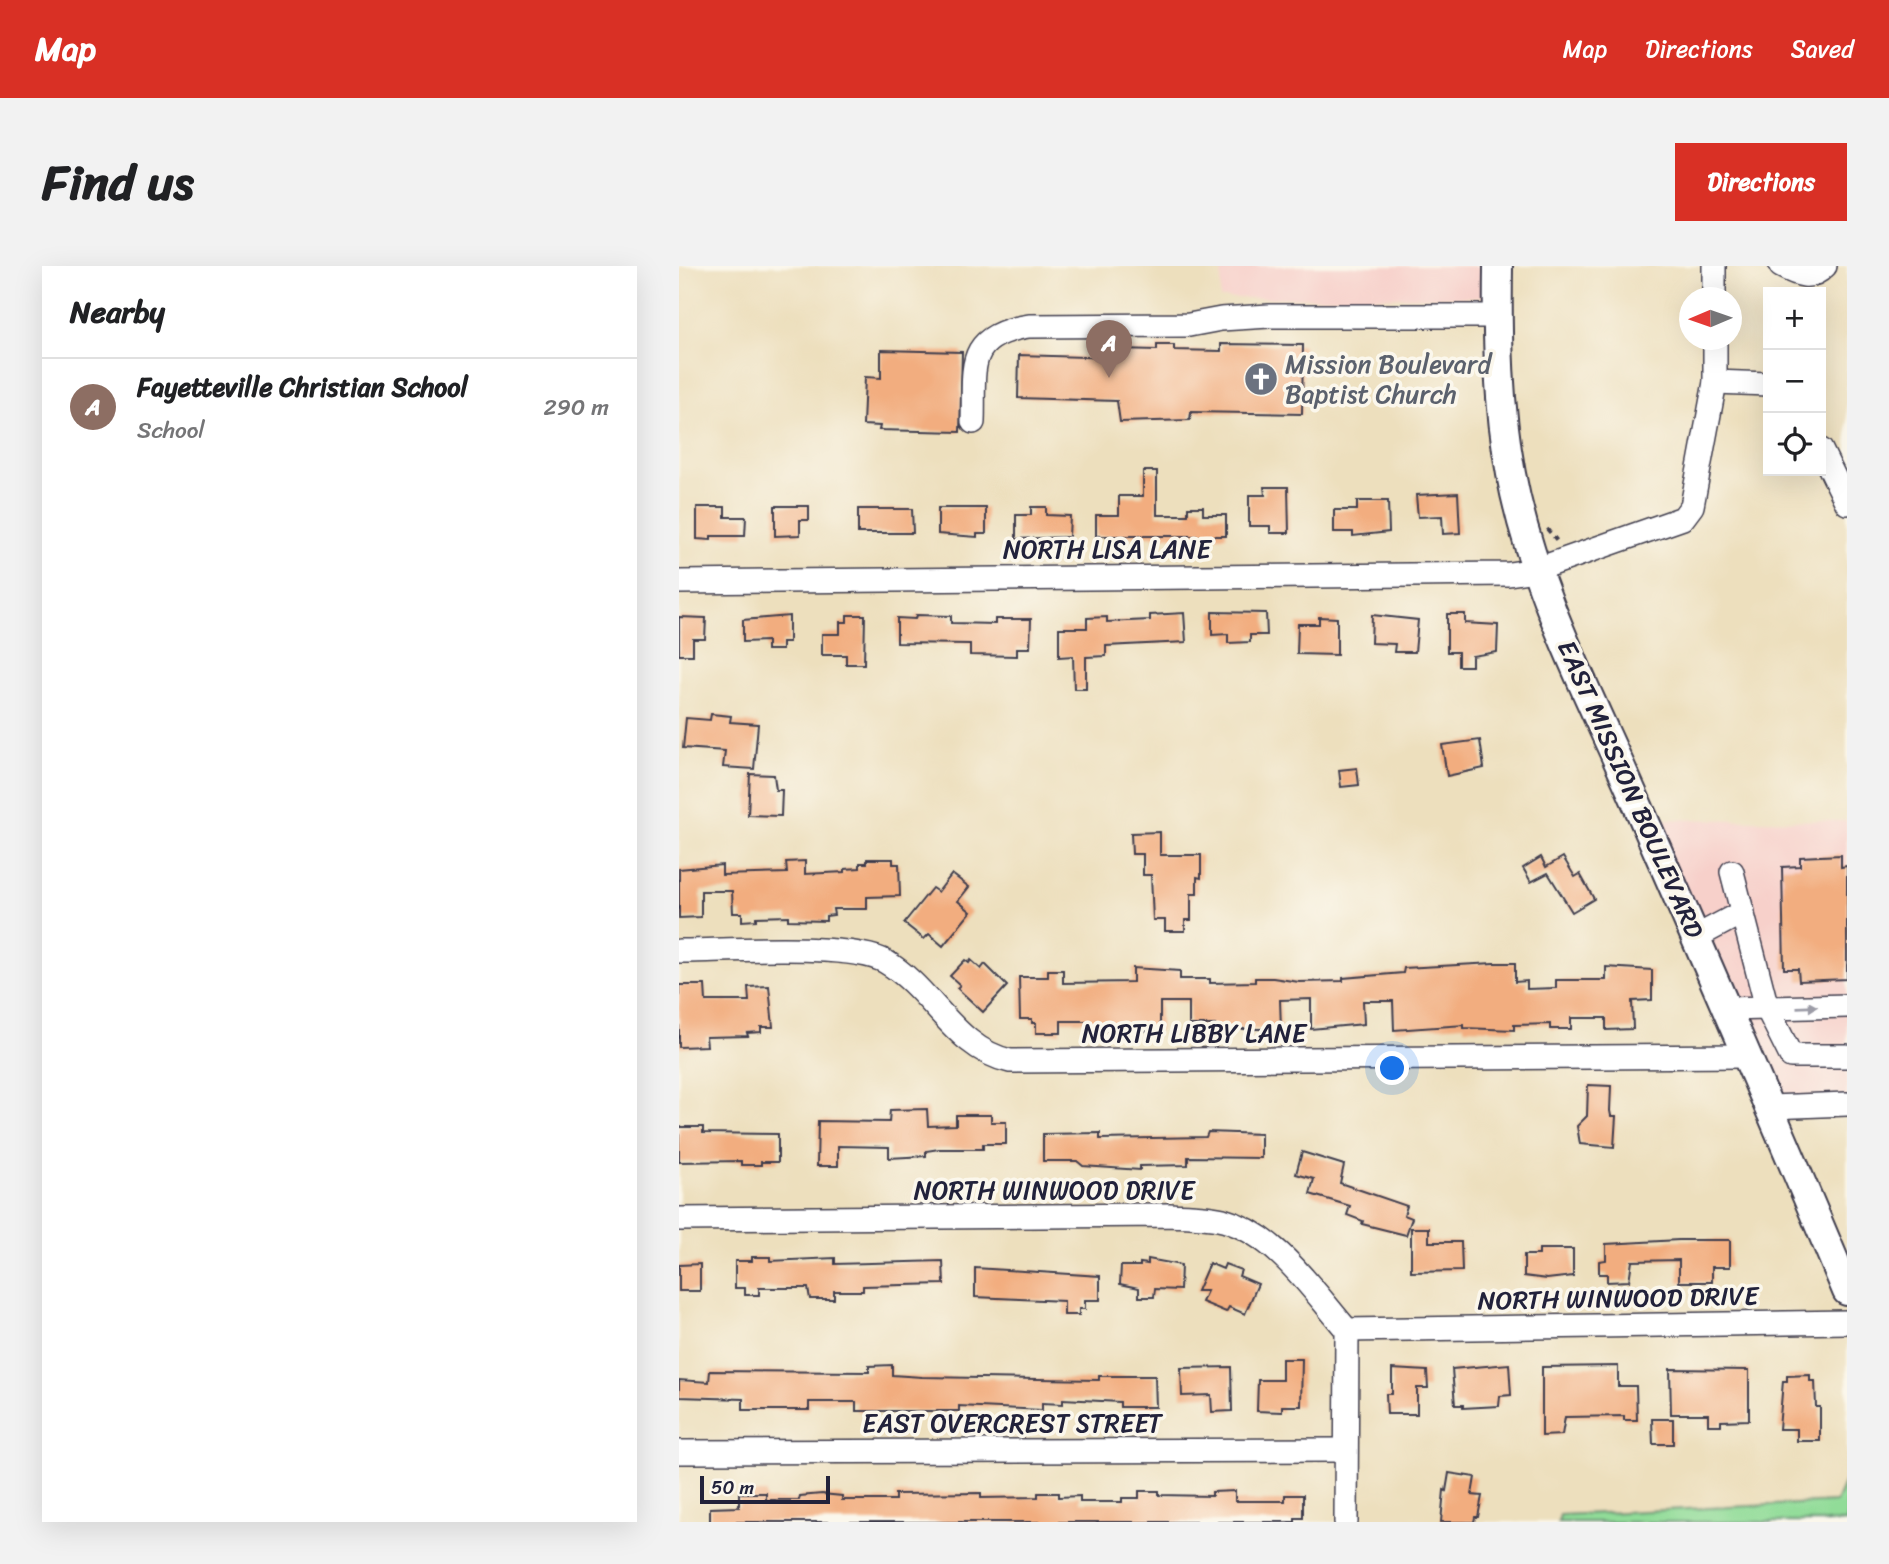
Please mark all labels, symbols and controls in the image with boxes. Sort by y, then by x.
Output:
text: Map [35,20,96,78]
text: Map [1563,28,1607,70]
text: Directions [1645,28,1753,70]
text: Saved [1791,28,1854,70]
text: Find us [42,139,194,226]
button: Directions [1675,143,1847,221]
text: Nearby [70,285,165,339]
north arrow [1679,287,1742,350]
map controls [1763,287,1826,476]
button: + [1763,287,1826,350]
pin: A [1086,320,1132,378]
place label: Mission Boulevard Baptist Church [1285,341,1494,417]
button: − [1763,350,1826,413]
church icon: Mission Boulevard Baptist Church [1242,360,1280,398]
text: Fayetteville Christian School [137,364,468,410]
text: A [85,387,101,428]
text: 290 m [543,387,609,428]
text: School [137,410,205,451]
button: locate [1763,413,1826,476]
street label: NORTH LISA LANE [1003,526,1213,572]
street label: EAST MISSION BOULEVARD [1544,632,1718,946]
one-way arrow [1796,1001,1818,1013]
street label: NORTH LIBBY LANE [1082,1010,1308,1056]
your location [1375,1051,1409,1085]
street label: NORTH WINWOOD DRIVE [914,1167,1196,1213]
street label: NORTH WINWOOD DRIVE [1477,1273,1760,1323]
street label: EAST OVERCREST STREET [862,1400,1164,1446]
text: 50 m [711,1471,754,1504]
scale bar [700,1473,829,1505]

